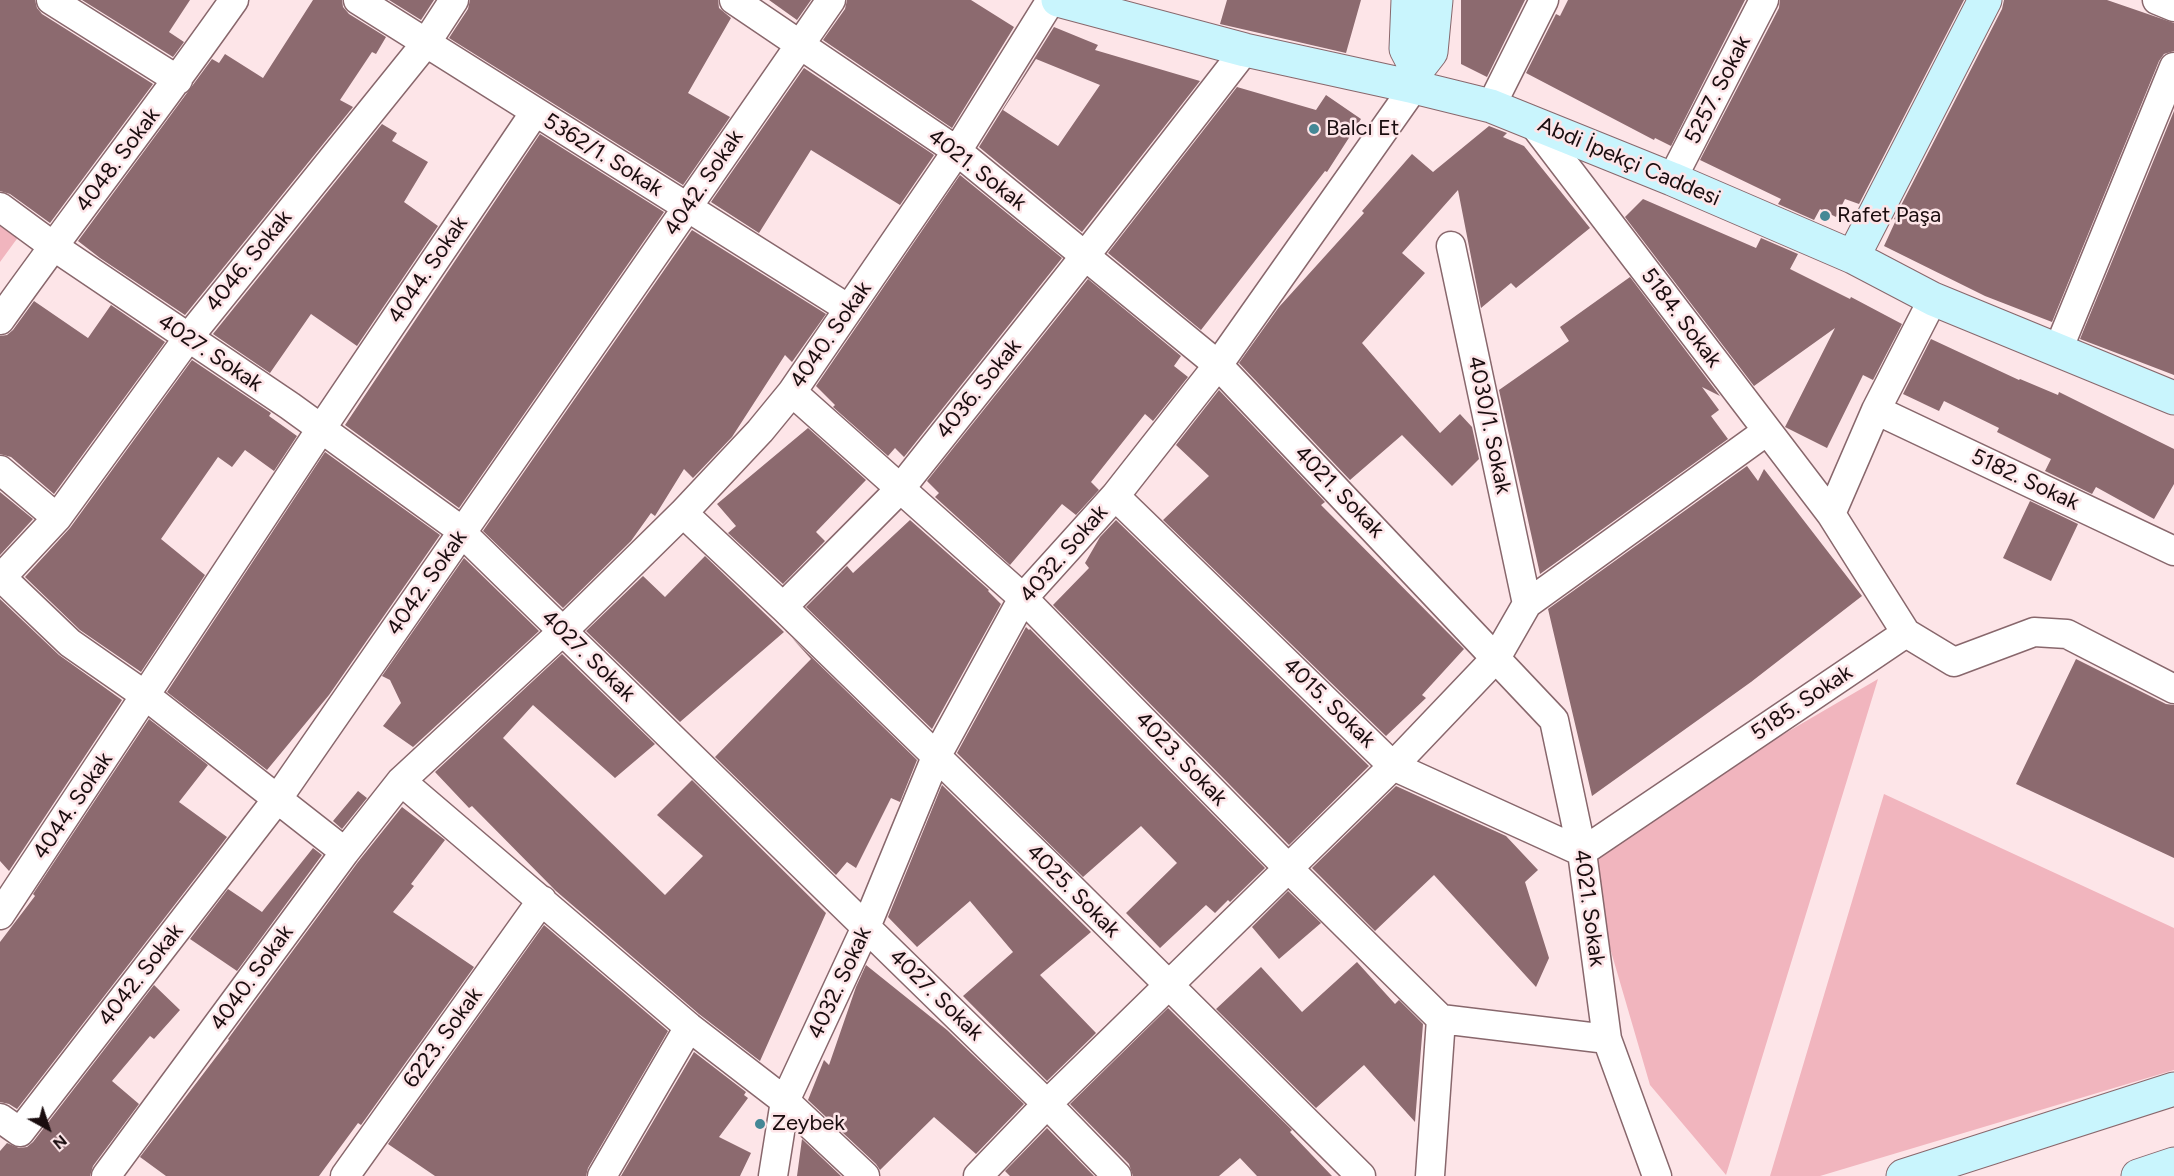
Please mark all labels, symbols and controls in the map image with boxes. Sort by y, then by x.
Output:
street label: 5257. Sokak [1679,31,1757,149]
street label: 4048. Sokak [70,103,166,217]
street label: 5362/1. Sokak [539,108,667,202]
street label: Abdi İpekçi Caddesi [1534,112,1724,212]
place label: Balcı Et [1326,116,1399,142]
marker: Balcı Et [1307,122,1321,136]
street label: 4021. Sokak [922,123,1032,217]
street label: 4042. Sokak [659,125,749,241]
place label: Rafet Paşa [1837,203,1941,229]
street label: 4046. Sokak [200,205,298,317]
marker: Rafet Paşa [1818,209,1832,223]
street label: 4044. Sokak [382,211,474,329]
street label: 5184. Sokak [1635,263,1727,373]
street label: 4040. Sokak [785,277,877,393]
street label: 4027. Sokak [153,308,267,398]
street label: 4036. Sokak [931,334,1027,444]
street label: 4030/1. Sokak [1462,354,1516,496]
street label: 4021. Sokak [1289,440,1389,544]
street label: 5182. Sokak [1967,443,2083,517]
street label: 4032. Sokak [1014,500,1114,608]
street label: 4042. Sokak [381,525,473,641]
street label: 4027. Sokak [535,605,641,707]
street label: 4015. Sokak [1277,652,1381,754]
street label: 5185. Sokak [1746,659,1858,747]
street label: 4023. Sokak [1130,706,1232,812]
street label: 4044. Sokak [27,747,119,865]
street label: 4025. Sokak [1021,839,1125,943]
street label: 4021. Sokak [1568,848,1610,968]
street label: 4042. Sokak [93,919,189,1031]
street label: 4040. Sokak [205,920,299,1036]
street label: 4032. Sokak [803,923,877,1043]
street label: 4027. Sokak [883,944,989,1046]
street label: 6223. Sokak [398,983,488,1093]
north arrow [18,1098,78,1158]
place label: Zeybek [772,1111,845,1137]
marker: Zeybek [753,1117,767,1131]
text: N [49,1131,71,1153]

